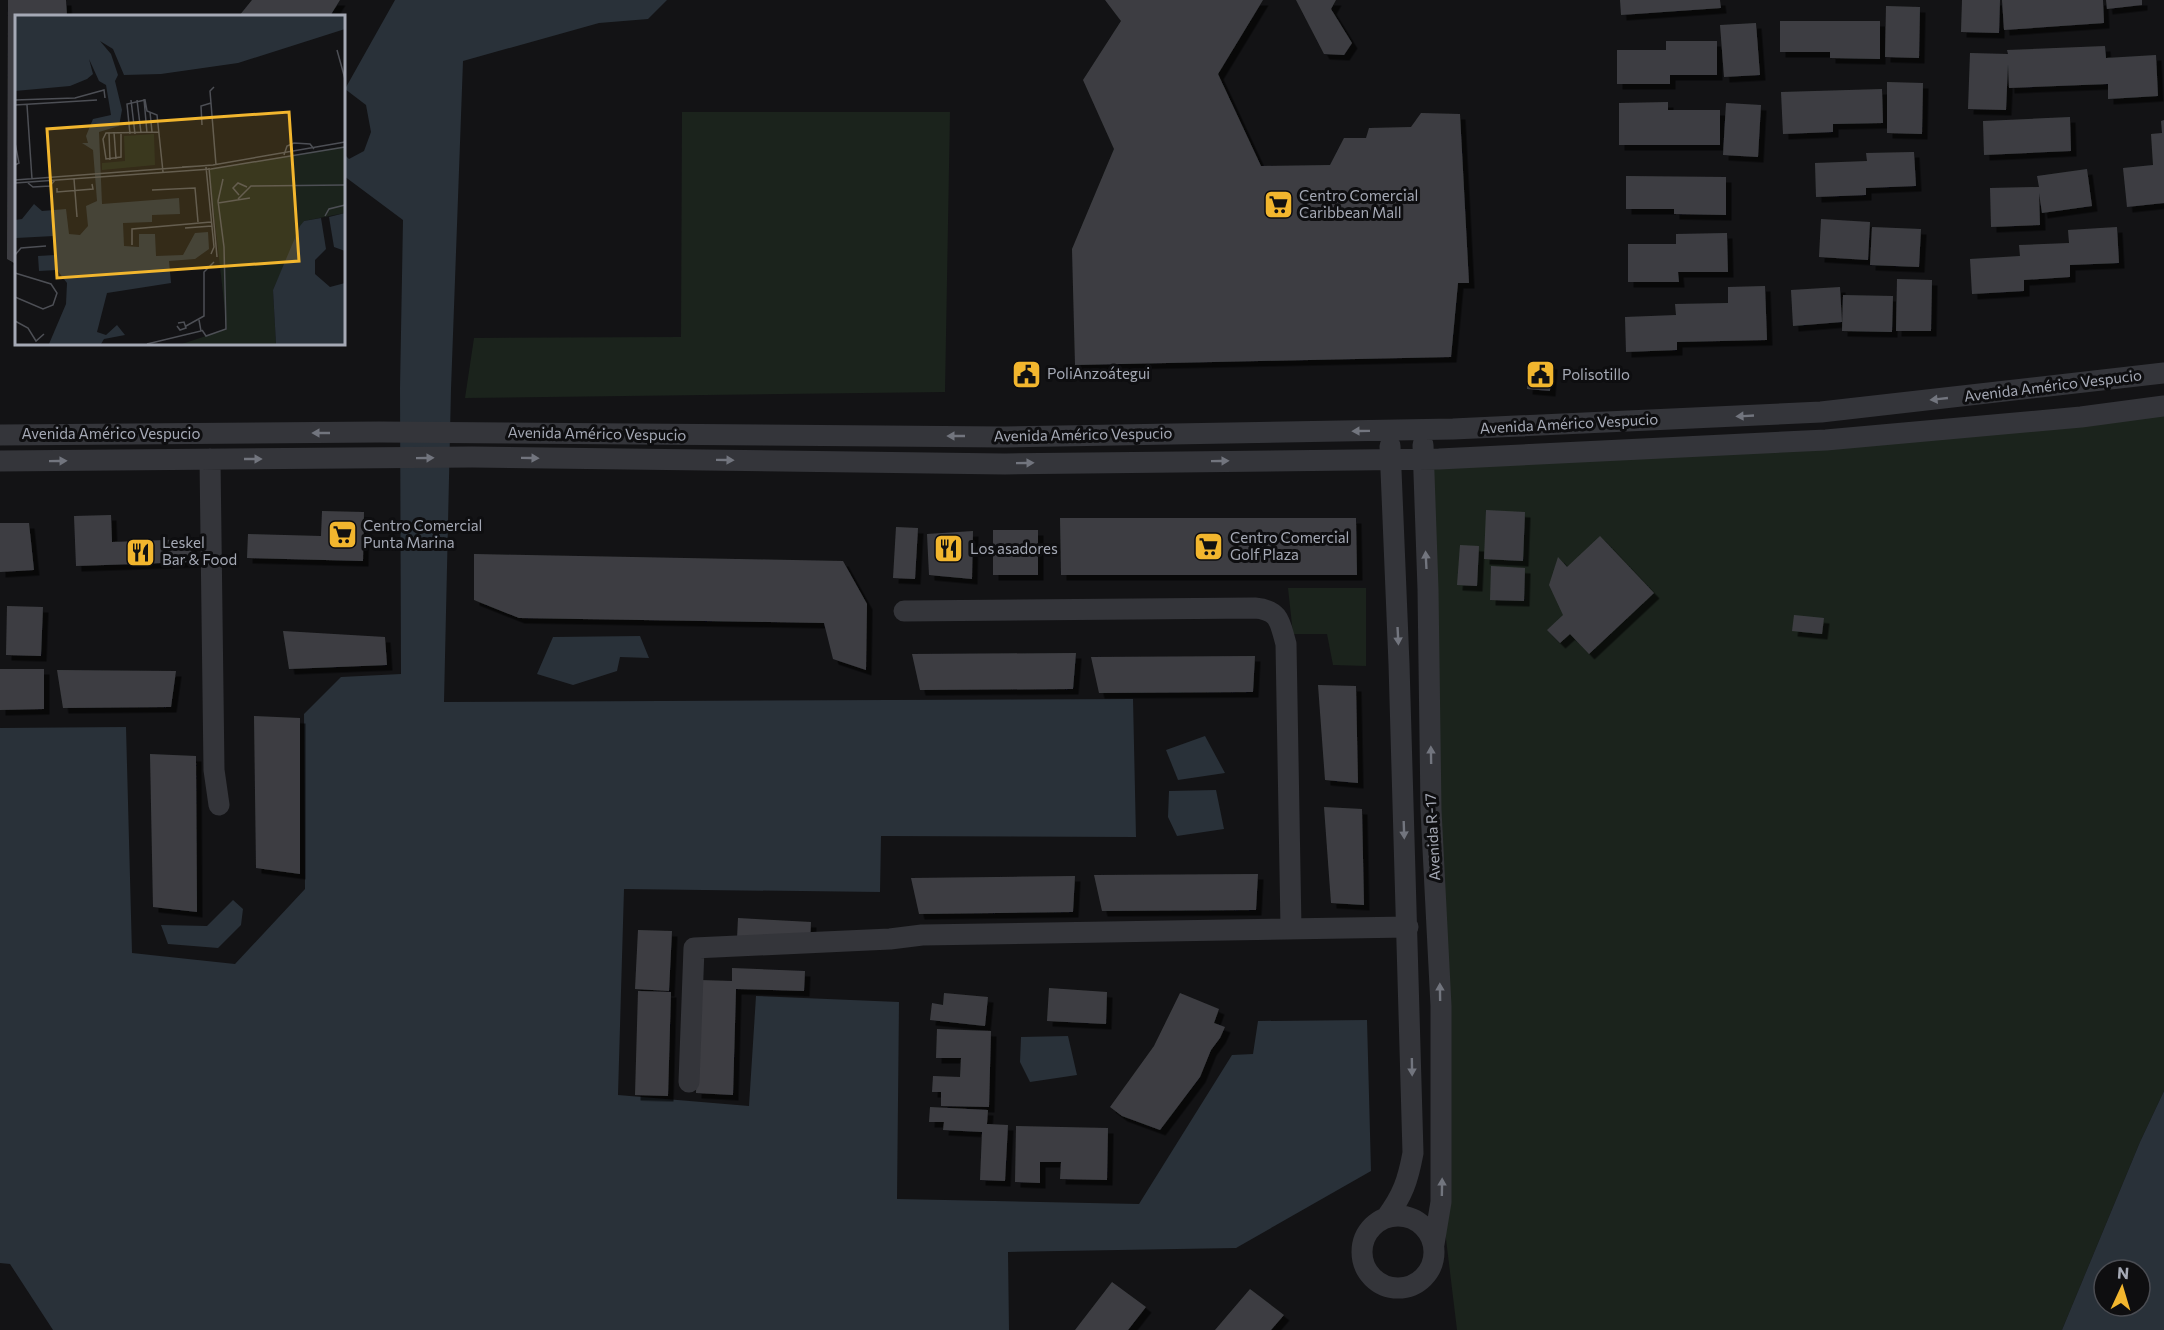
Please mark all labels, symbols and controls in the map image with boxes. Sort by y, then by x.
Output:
inset map [15,15,345,345]
place label: Centro Comercial Caribbean Mall [1299,186,1418,221]
supermarket icon: Centro Comercial Caribbean Mall [1262,189,1294,221]
public building icon: PoliAnzoátegui [1010,358,1042,390]
public building icon: Polisotillo [1525,359,1557,391]
place label: PoliAnzoátegui [1047,364,1150,382]
place label: Polisotillo [1562,365,1630,383]
street label: Avenida Américo Vespucio [1963,365,2143,405]
one-way arrow [1929,394,1948,404]
street label: Avenida Américo Vespucio [1479,409,1659,437]
one-way arrow [1735,411,1754,420]
street label: Avenida Américo Vespucio [507,422,687,444]
street label: Avenida Américo Vespucio [993,423,1173,445]
street label: Avenida Américo Vespucio [22,424,200,442]
one-way arrow [1352,426,1371,436]
one-way arrow [311,428,330,438]
one-way arrow [947,431,966,441]
one-way arrow [415,453,434,463]
one-way arrow [521,453,540,463]
one-way arrow [244,454,263,464]
one-way arrow [716,455,735,465]
one-way arrow [49,456,68,466]
one-way arrow [1211,456,1230,466]
one-way arrow [1016,459,1035,468]
place label: Centro Comercial Punta Marina [363,516,482,551]
supermarket icon: Centro Comercial Punta Marina [326,519,358,551]
place label: Centro Comercial Golf Plaza [1230,528,1349,563]
supermarket icon: Centro Comercial Golf Plaza [1193,531,1225,563]
place label: Leskel Bar & Food [162,533,237,568]
restaurant icon: Los asadores [933,533,965,565]
restaurant icon: Leskel Bar & Food [125,536,157,568]
place label: Los asadores [970,539,1058,557]
one-way arrow [1422,550,1431,569]
one-way arrow [1393,626,1402,645]
one-way arrow [1426,745,1436,764]
street label: Avenida R-17 [1421,793,1443,881]
one-way arrow [1399,821,1408,840]
one-way arrow [1436,982,1445,1001]
one-way arrow [1407,1058,1416,1077]
one-way arrow [1437,1177,1446,1196]
north arrow [2092,1258,2152,1318]
text: N [2116,1263,2130,1282]

